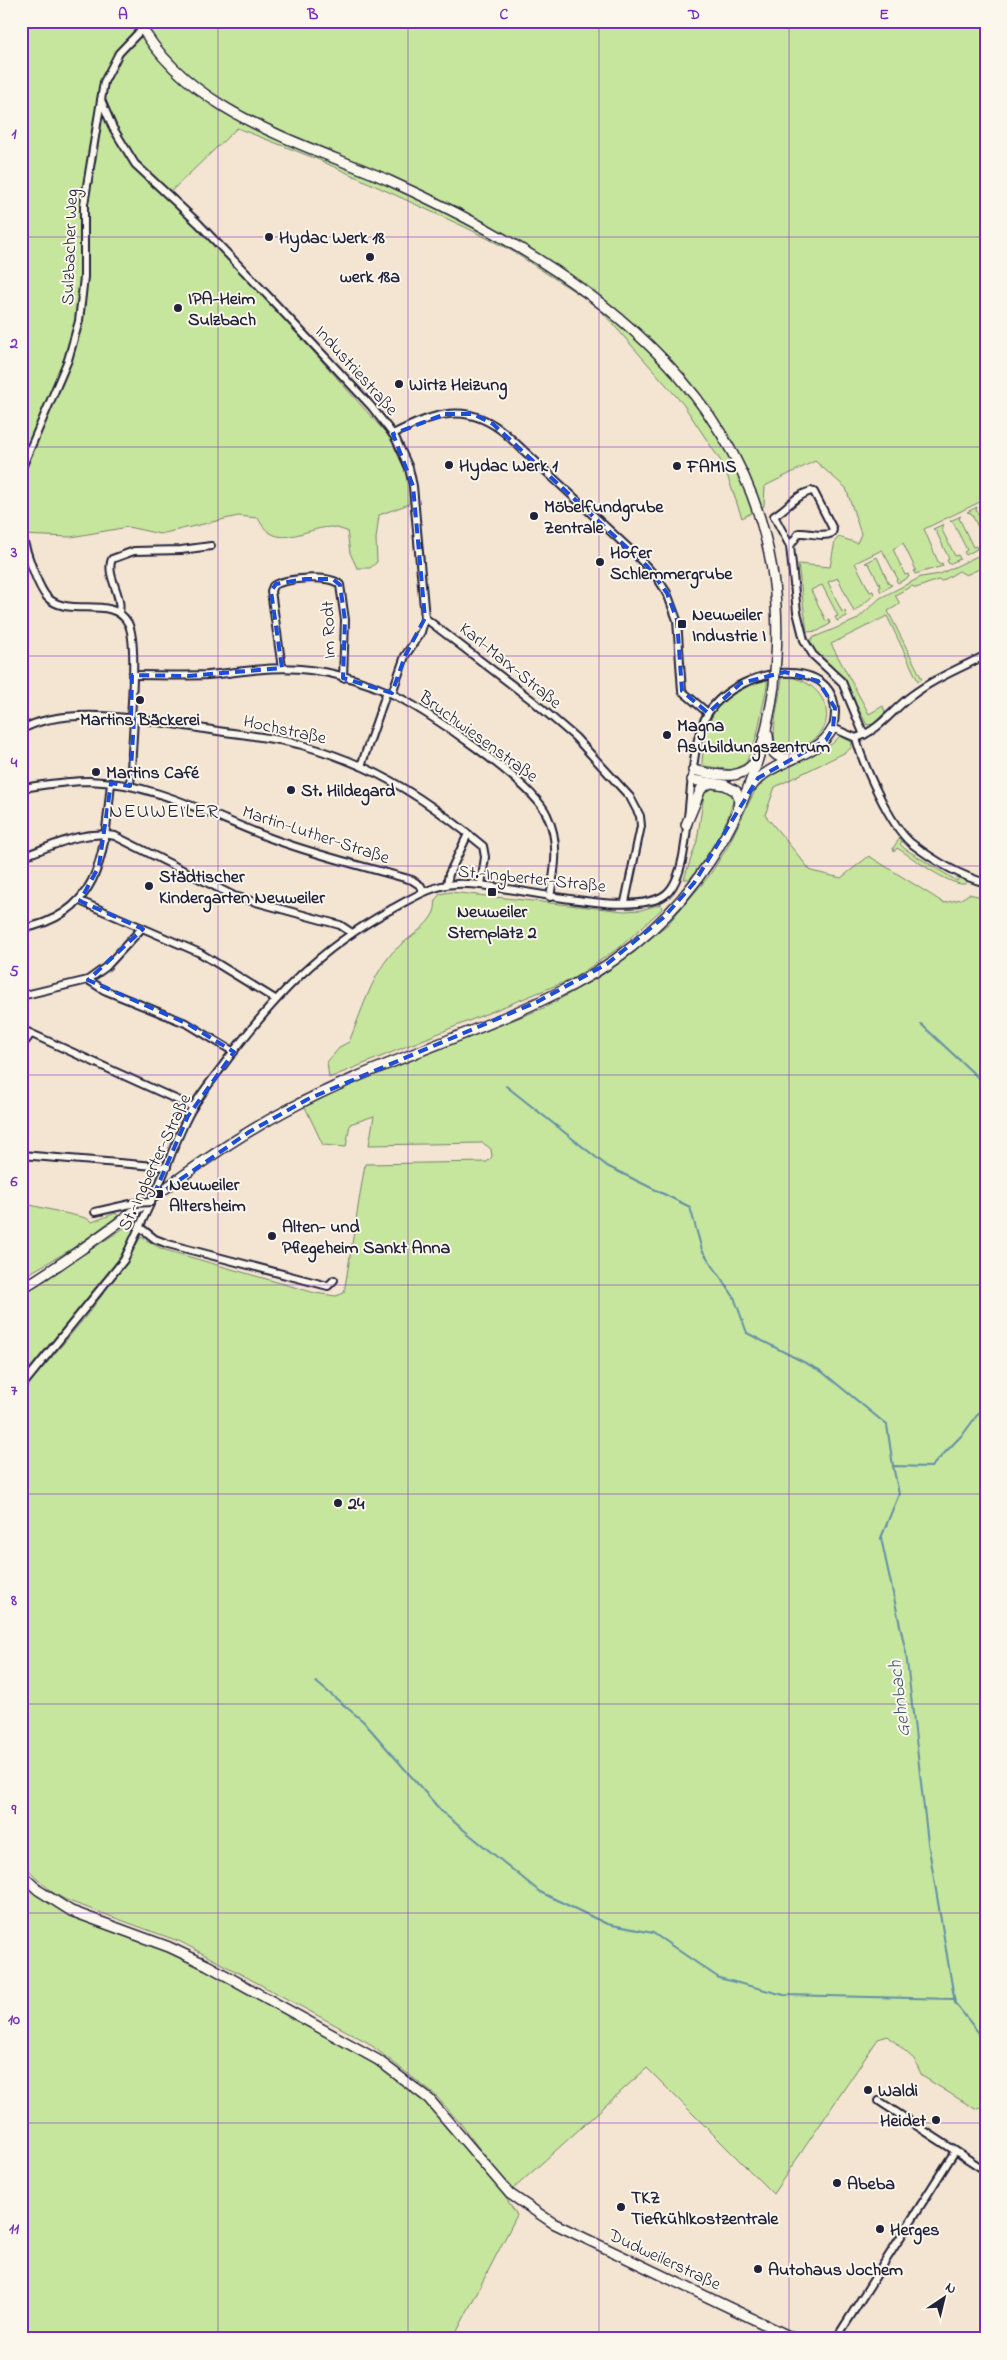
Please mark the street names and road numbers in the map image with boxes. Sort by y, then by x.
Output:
street label: Sulzbacher Weg [56,188,87,306]
street label: Industriestraße [308,320,404,423]
street label: Im Rodt [316,600,344,659]
street label: Karl-Marx-Straße [453,617,567,717]
street label: Bruchwiesenstraße [412,685,544,790]
street label: Hochstraße [241,709,329,753]
street label: Martin-Luther-Straße [238,800,393,872]
street label: St.-Ingberter-Straße [456,859,608,902]
street label: St.-Ingberter-Straße [113,1089,200,1236]
street label: Dudweilerstraße [603,2223,725,2299]

